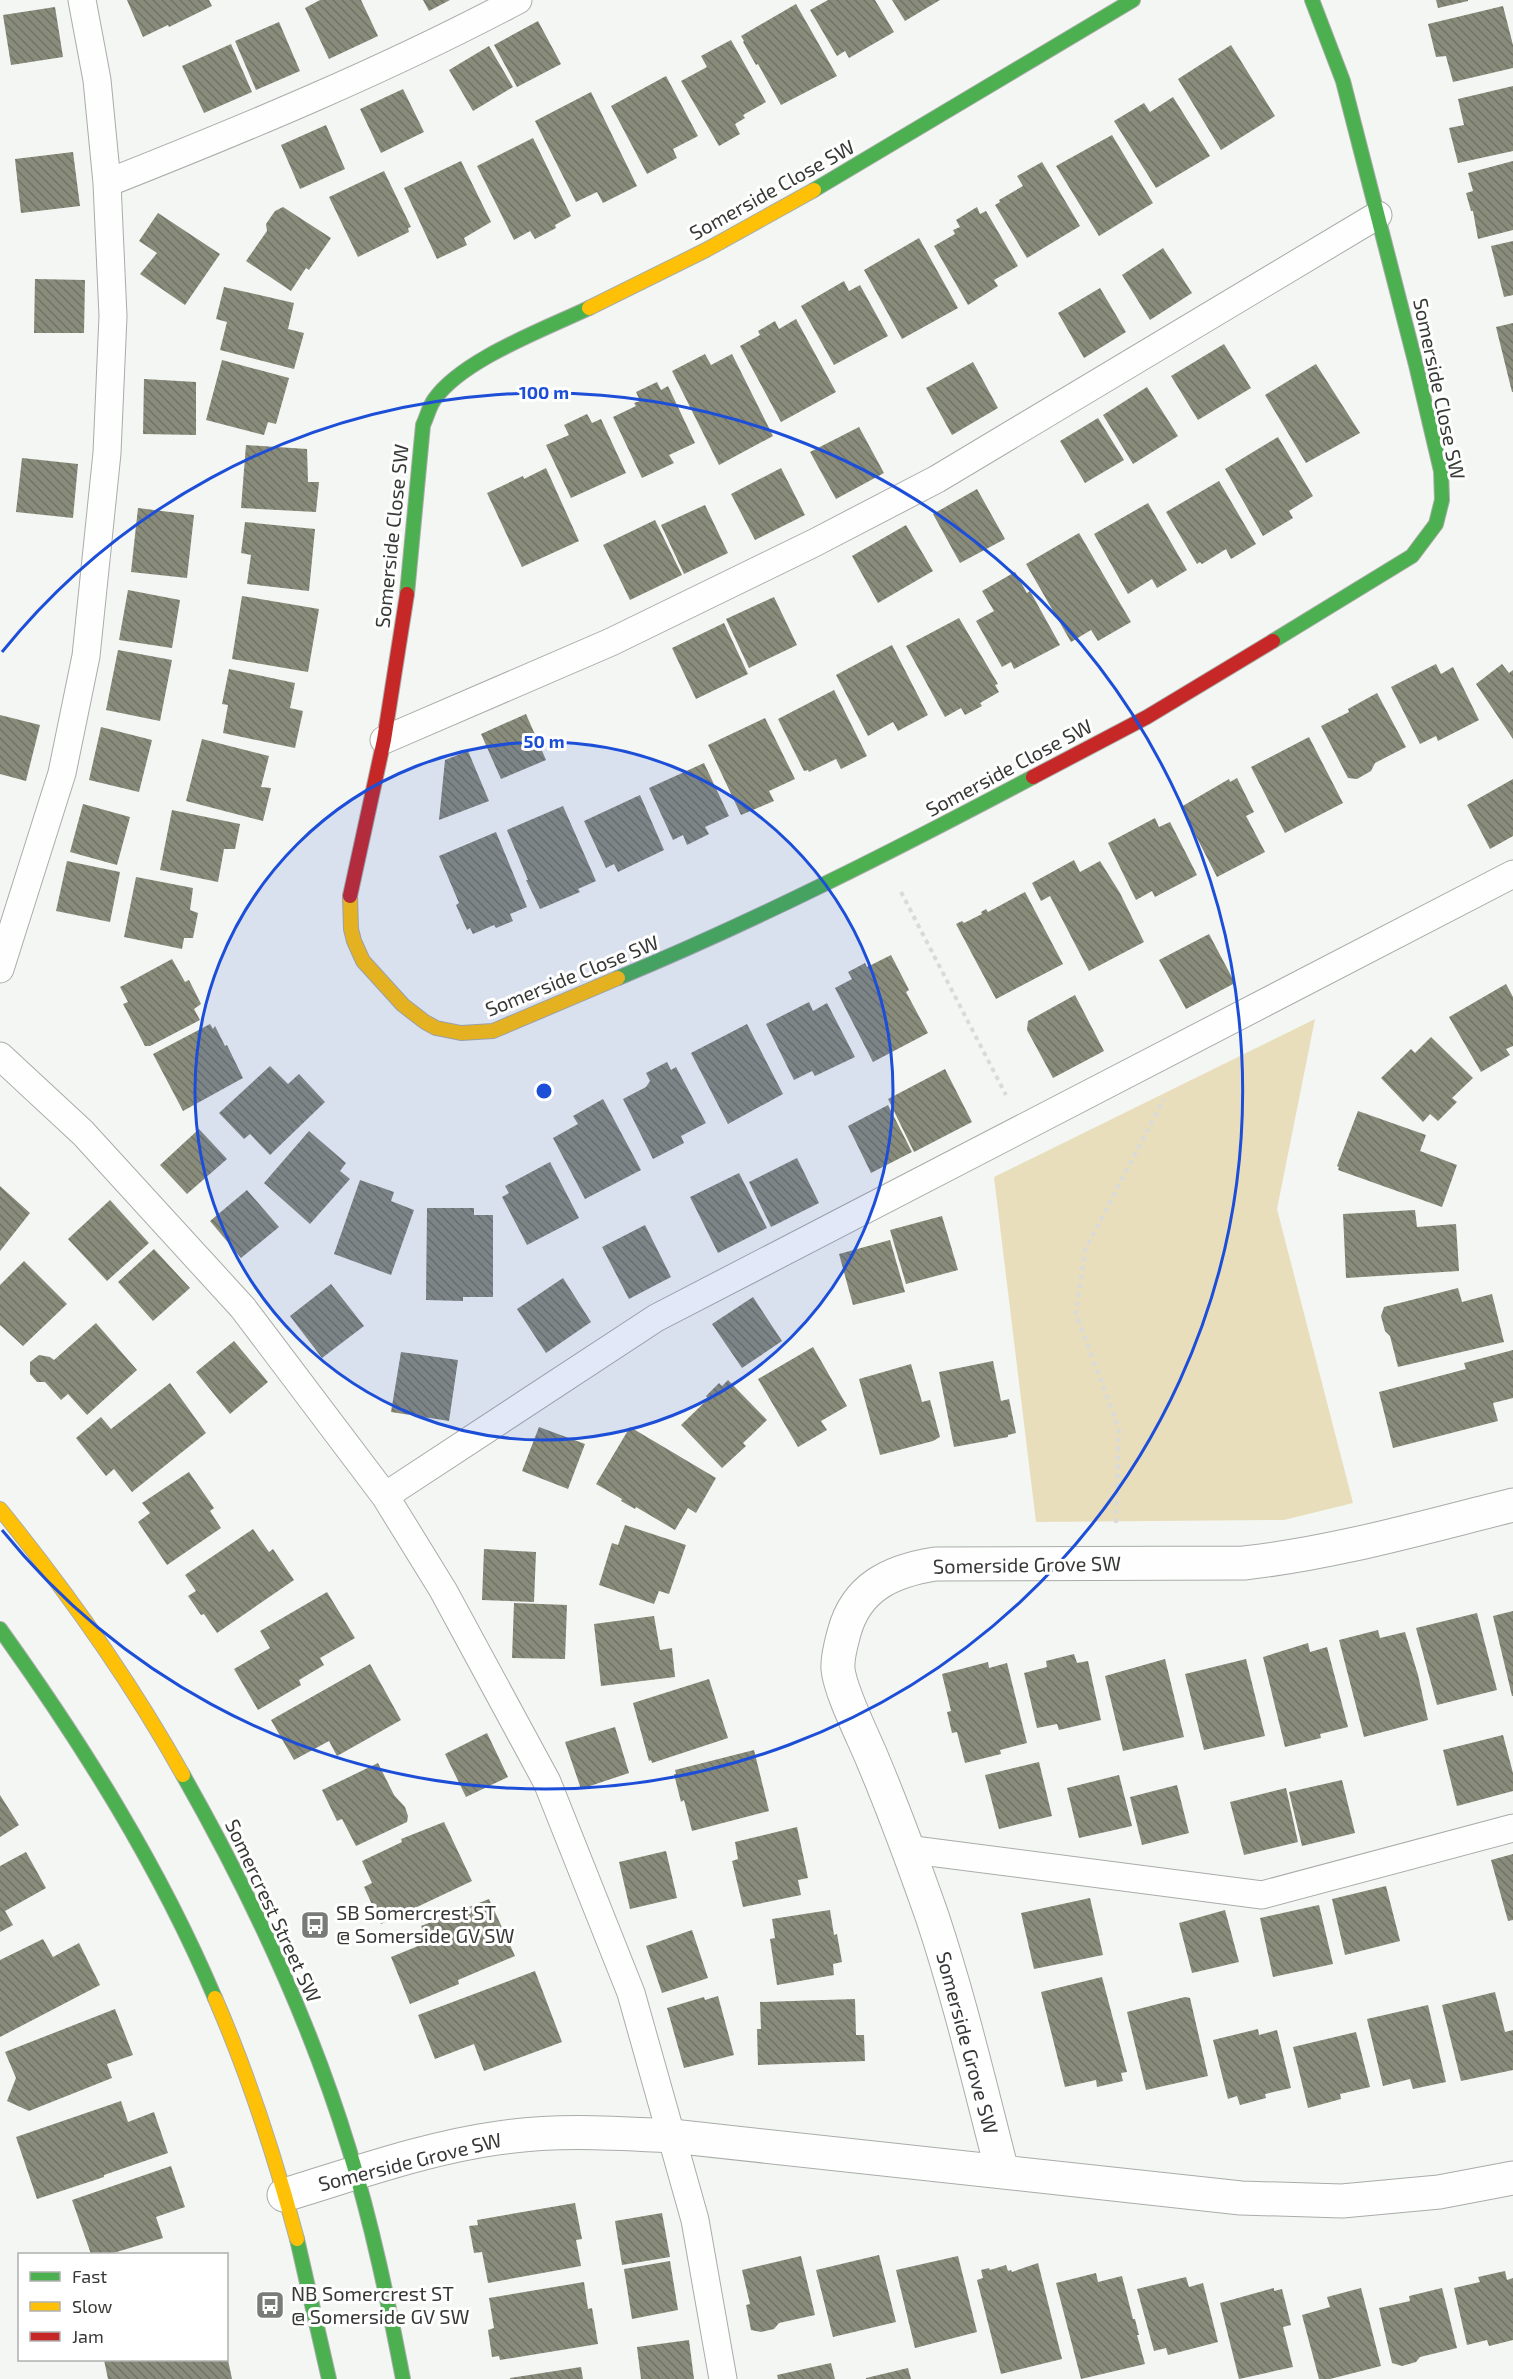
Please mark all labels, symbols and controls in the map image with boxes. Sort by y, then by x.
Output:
street label: Somerside Close SW [685,134,858,244]
street label: Somerside Close SW [1409,296,1471,482]
text: 100 m [519,381,569,403]
street label: Somerside Close SW [369,443,413,629]
street label: Somerside Close SW [921,713,1096,821]
text: 50 m [523,730,565,752]
street label: Somerside Close SW [481,929,662,1021]
centre of rings [534,1081,554,1101]
street label: Somerside Grove SW [933,1550,1121,1578]
street label: Somercrest Street SW [221,1815,327,2006]
place label: SB Somercrest ST @ Somerside GV SW [336,1900,514,1947]
bus stop icon: SB Somercrest ST @ Somerside GV SW [299,1909,331,1941]
street label: Somerside Grove SW [932,1949,1004,2137]
street label: Somerside Grove SW [316,2127,504,2195]
legend [18,2253,228,2361]
text: Fast [72,2265,107,2287]
place label: NB Somercrest ST @ Somerside GV SW [291,2281,469,2328]
bus stop icon: NB Somercrest ST @ Somerside GV SW [254,2289,286,2321]
text: Slow [72,2295,113,2317]
text: Jam [72,2325,104,2347]

